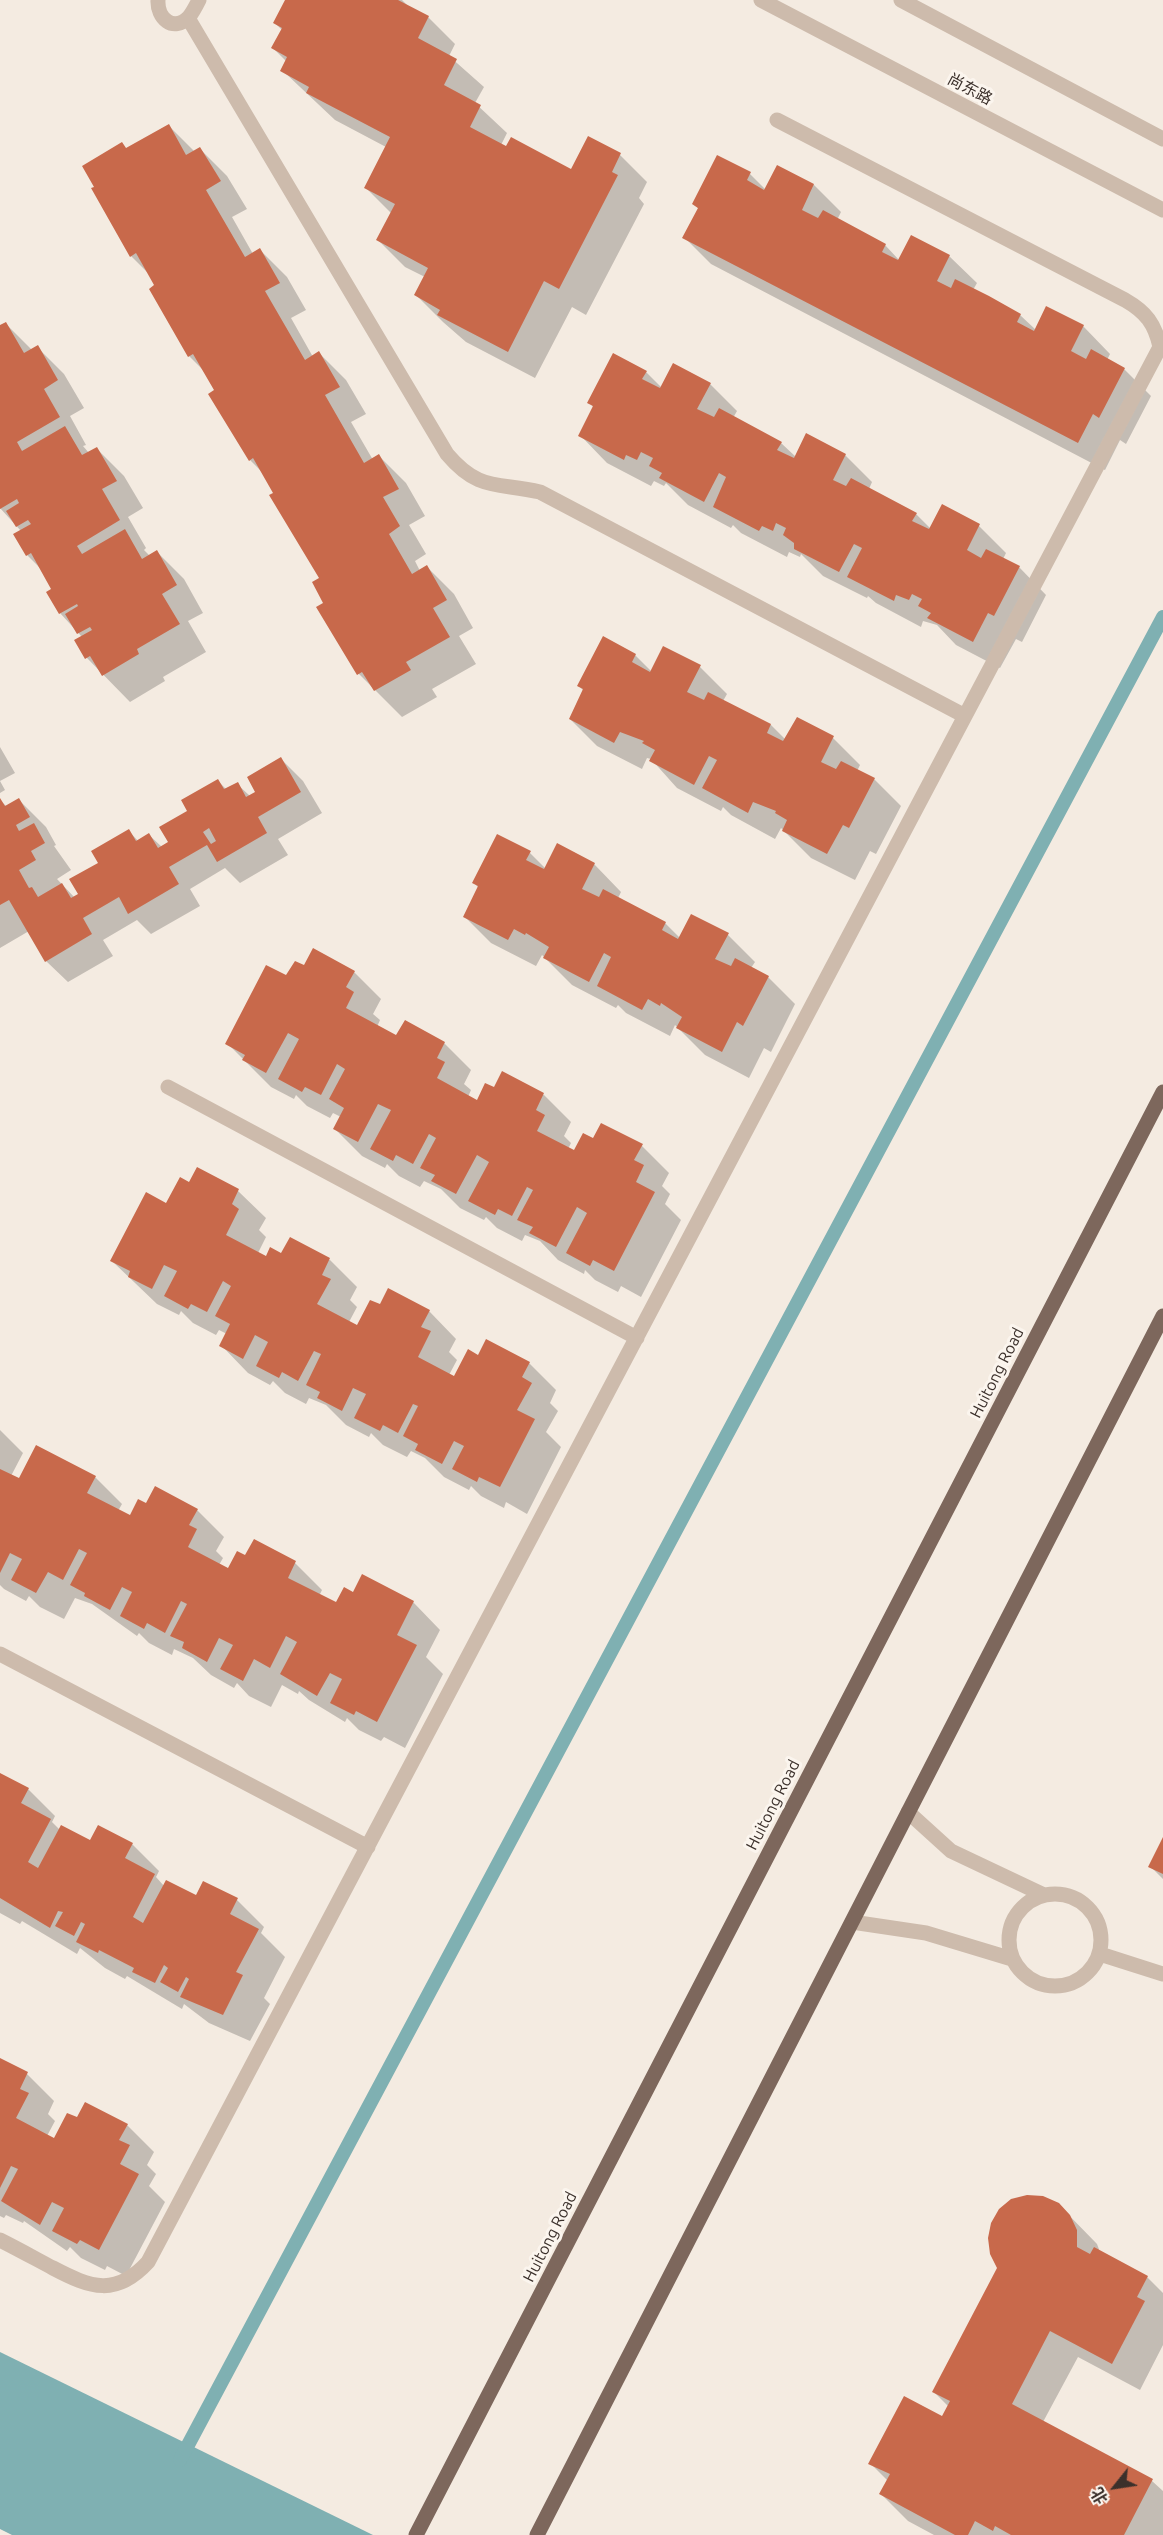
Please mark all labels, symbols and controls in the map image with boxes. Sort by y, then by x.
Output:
street label: 尚东路 [944,69,996,109]
street label: Huitong Road [966,1325,1028,1421]
street label: Huitong Road [742,1757,804,1853]
street label: Huitong Road [519,2189,581,2285]
north arrow [1085,2457,1145,2517]
text: 北 [1088,2485,1111,2507]

